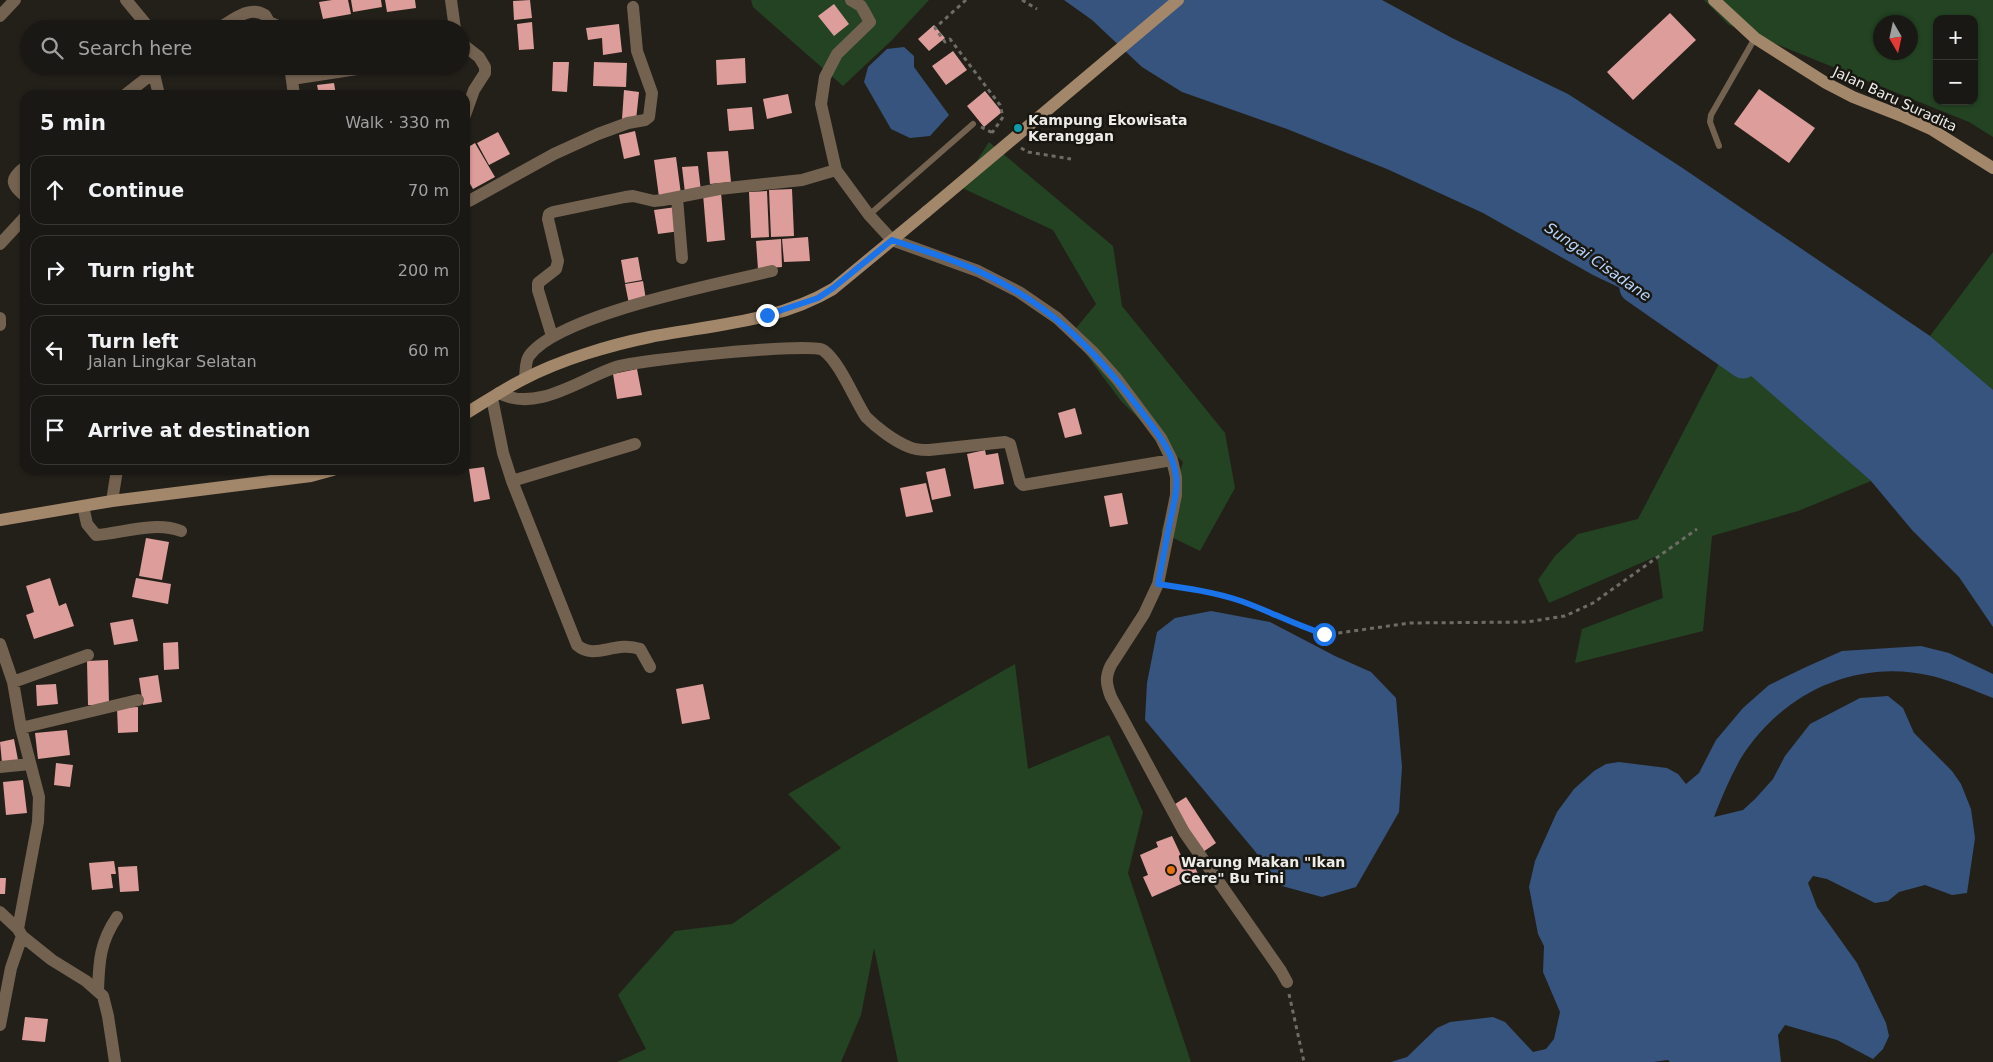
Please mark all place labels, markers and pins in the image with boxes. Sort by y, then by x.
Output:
place label: Kampung Ekowisata Keranggan [1028,112,1188,144]
marker: Kampung Ekowisata Keranggan [1012,122,1024,134]
place label: Warung Makan "Ikan Cere" Bu Tini [1181,854,1345,886]
marker: Warung Makan "Ikan Cere" Bu Tini [1165,864,1177,876]

